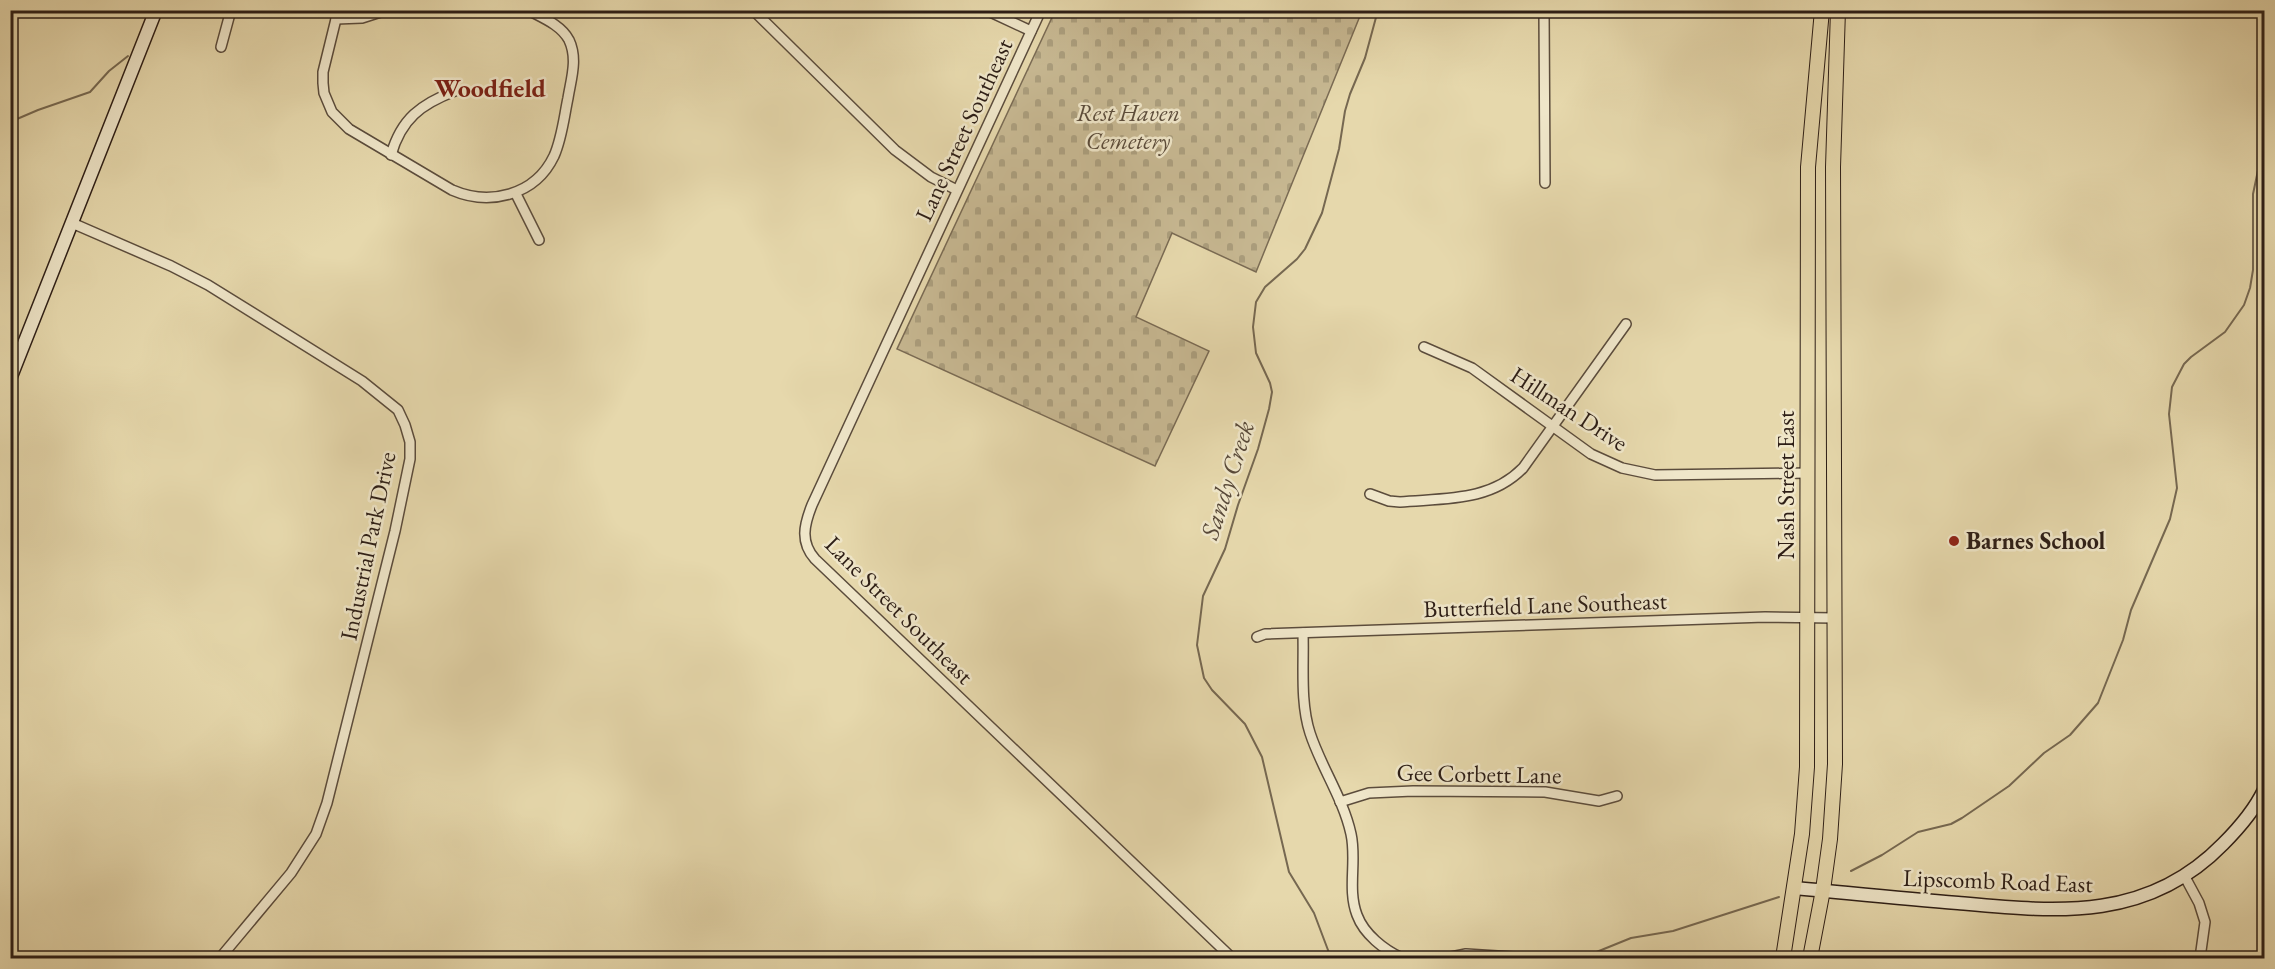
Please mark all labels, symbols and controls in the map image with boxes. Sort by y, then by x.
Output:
street label: Lane Street Southeast [908,33,1020,226]
district label: Woodfield [434,71,546,105]
park label: Rest Haven Cemetery [1076,97,1180,156]
street label: Hillman Drive [1505,359,1634,458]
street label: Nash Street East [1770,410,1801,559]
water label: Sandy Creek [1192,416,1262,544]
street label: Industrial Park Drive [332,449,403,643]
place label: Barnes School [1966,525,2105,556]
street label: Lane Street Southeast [818,529,981,691]
marker: Barnes School [1947,534,1961,548]
street label: Butterfield Lane Southeast [1423,585,1668,624]
street label: Gee Corbett Lane [1396,757,1562,790]
street label: Lipscomb Road East [1903,862,2094,899]

